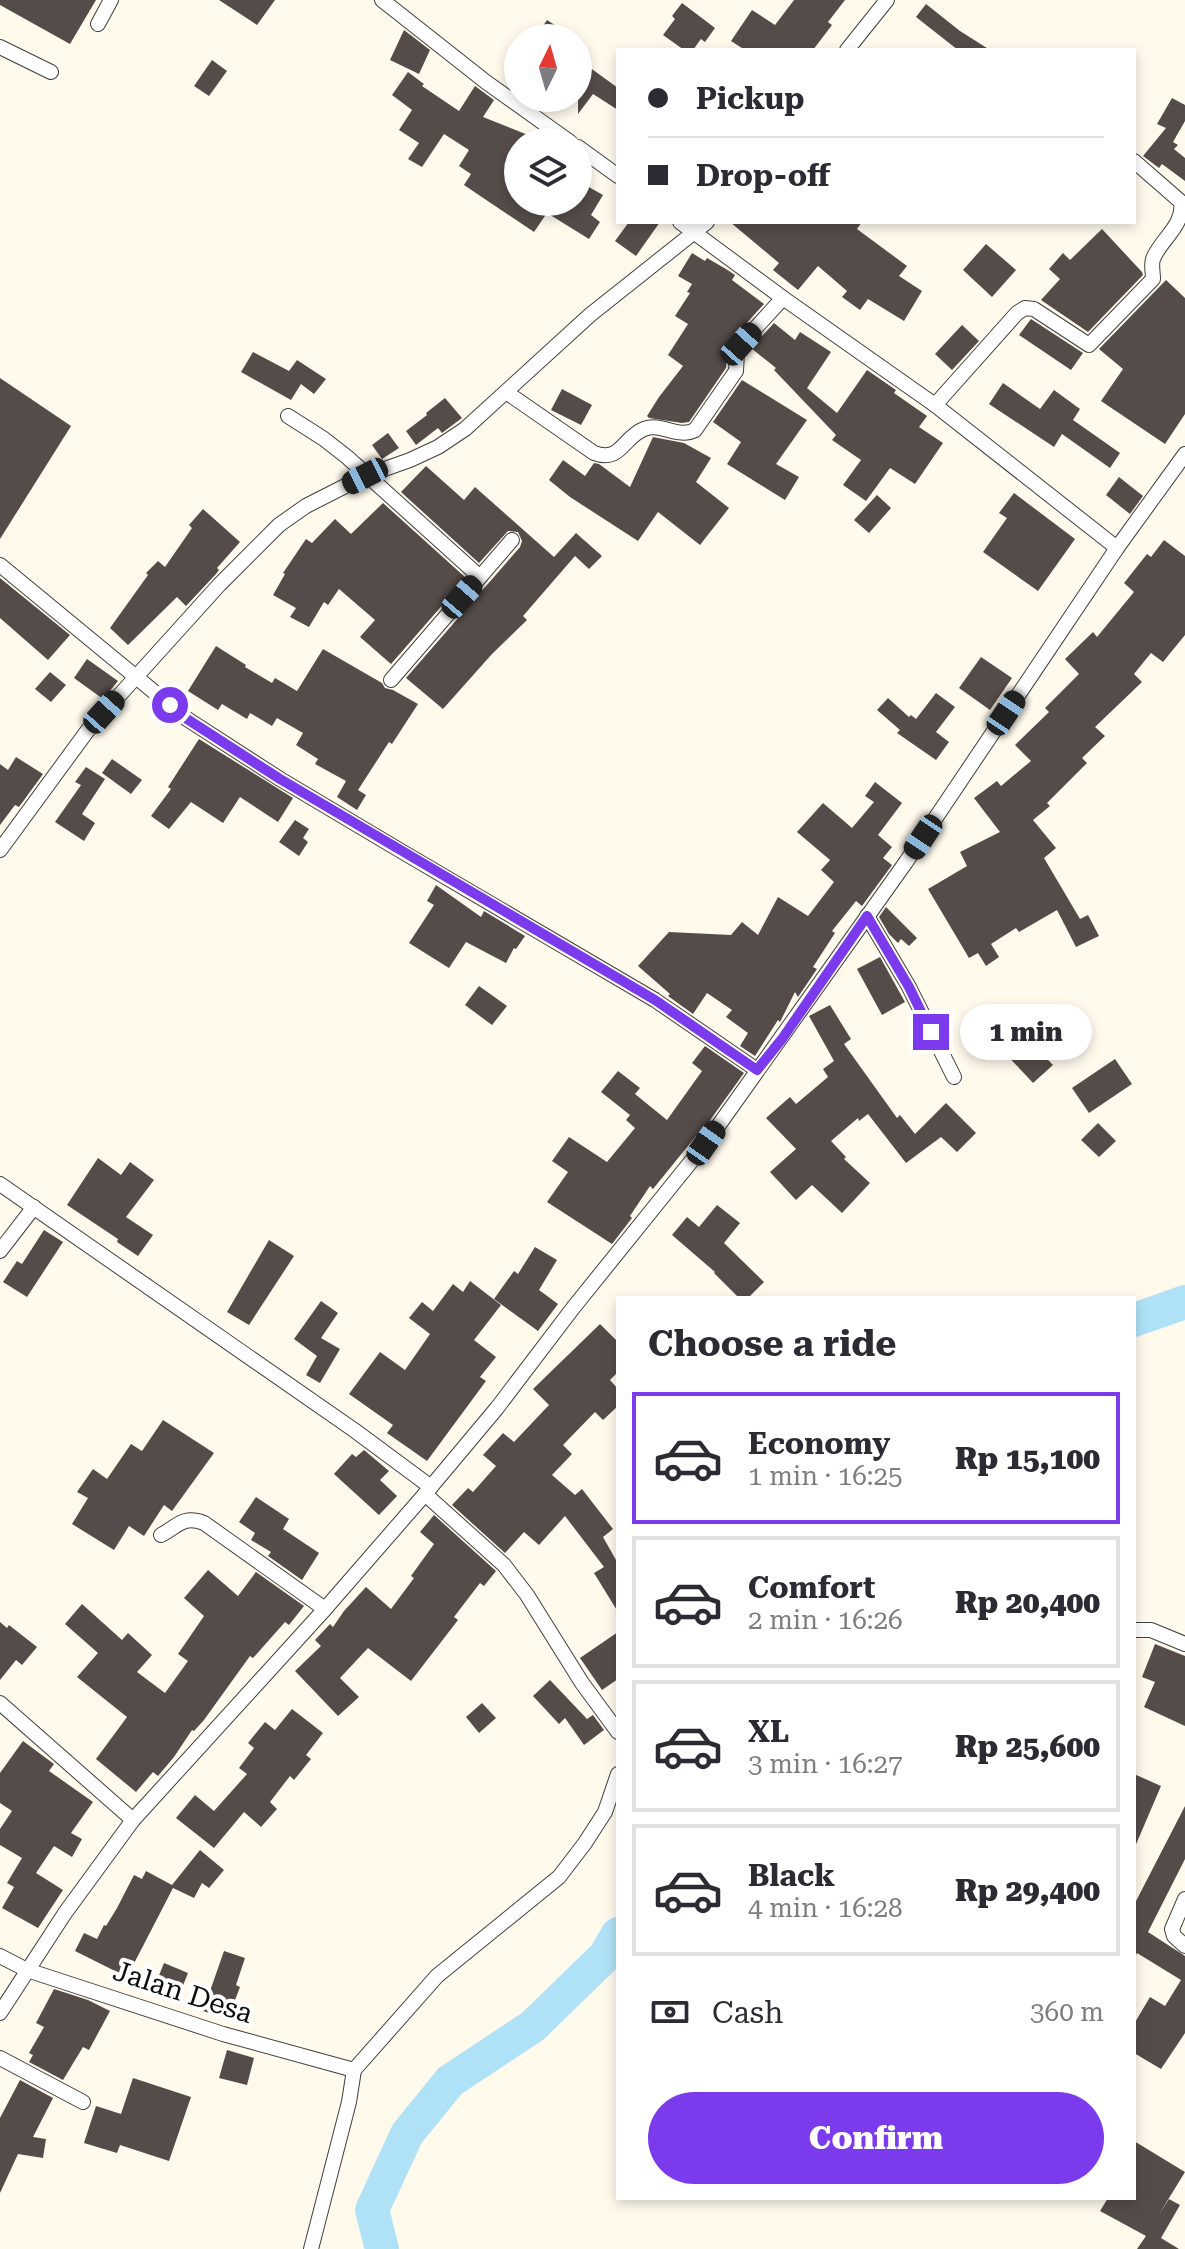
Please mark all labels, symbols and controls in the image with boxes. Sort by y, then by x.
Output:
north arrow [504,24,592,112]
map controls [504,24,592,216]
text: Pickup [696,81,804,116]
button: layers [504,128,592,216]
text: Drop-off [696,158,830,193]
car [716,318,766,370]
car [338,454,392,498]
car [437,571,487,623]
car [79,686,129,738]
car [983,686,1029,740]
route start [152,687,188,723]
car [900,810,946,864]
callout: 1 min [959,1004,1091,1060]
route end [913,1014,949,1050]
text: 1 min [989,1017,1063,1047]
car [682,1116,730,1170]
text: Choose a ride [648,1323,896,1365]
icon: car [652,1422,724,1494]
text: Economy [748,1426,890,1461]
text: Rp 15,100 [955,1441,1100,1476]
text: 1 min · 16:25 [748,1461,903,1491]
icon: car [652,1566,724,1638]
text: Comfort [748,1570,875,1605]
text: Rp 20,400 [955,1585,1100,1620]
text: 2 min · 16:26 [748,1605,903,1635]
icon: car [652,1710,724,1782]
text: XL [748,1714,789,1749]
text: Rp 25,600 [955,1729,1100,1764]
text: 3 min · 16:27 [748,1749,903,1779]
icon: car [652,1854,724,1926]
text: Black [748,1858,835,1893]
text: Rp 29,400 [955,1873,1100,1908]
text: 4 min · 16:28 [748,1893,903,1923]
street label: Jalan Desa [109,1954,257,2030]
icon: cash [648,1990,692,2034]
text: Cash [712,1995,783,2030]
text: 360 m [1030,1997,1104,2027]
button: Confirm [648,2092,1104,2184]

